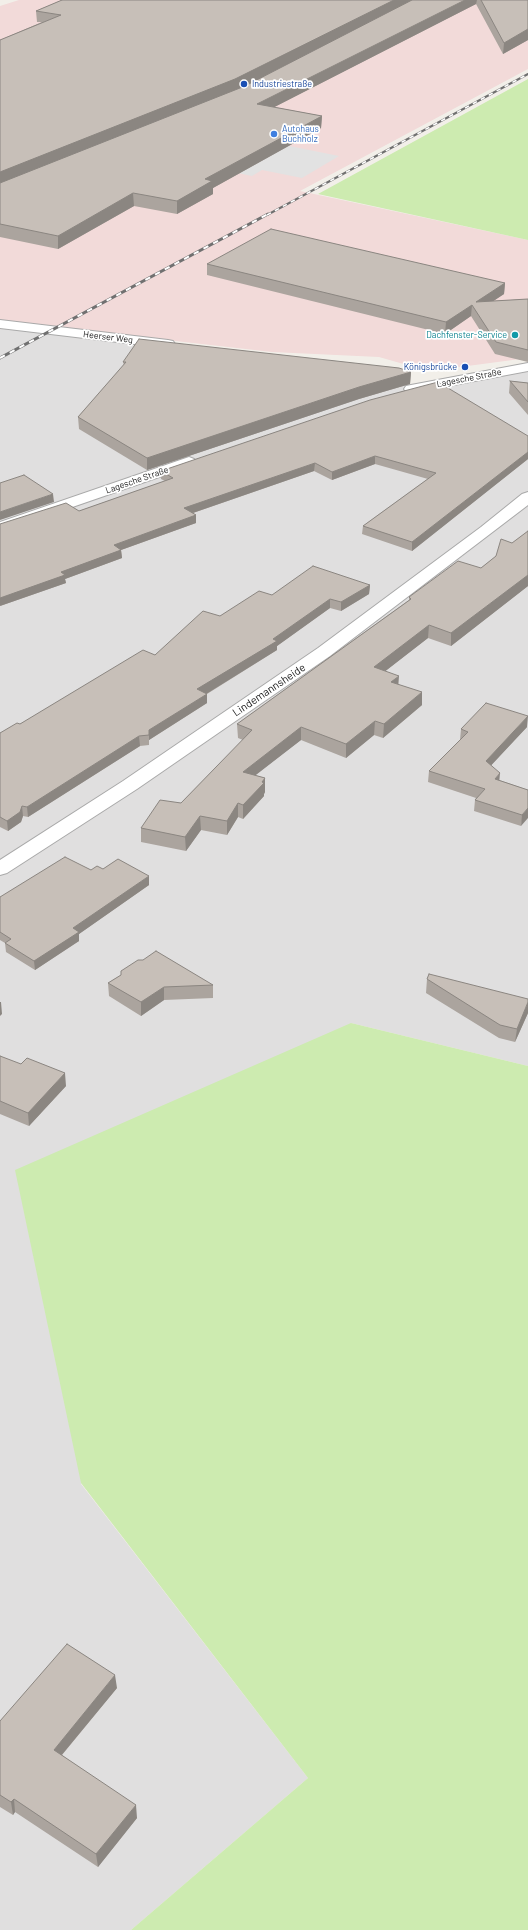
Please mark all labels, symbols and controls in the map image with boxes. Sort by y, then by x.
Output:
marker: Industriestraße [239,79,249,89]
place label: Industriestraße [252,79,312,89]
place label: Autohaus Buchholz [282,124,319,145]
marker: Autohaus Buchholz [269,129,279,139]
street label: Heerser Weg [83,329,133,345]
place label: Dachfenster-Service [426,330,507,340]
marker: Dachfenster-Service [510,330,520,340]
place label: Königsbrücke [404,362,457,372]
marker: Königsbrücke [460,362,470,372]
street label: Lagesche Straße [436,366,502,390]
street label: Lagesche Straße [104,464,170,496]
street label: Lindemannsheide [230,661,308,719]

